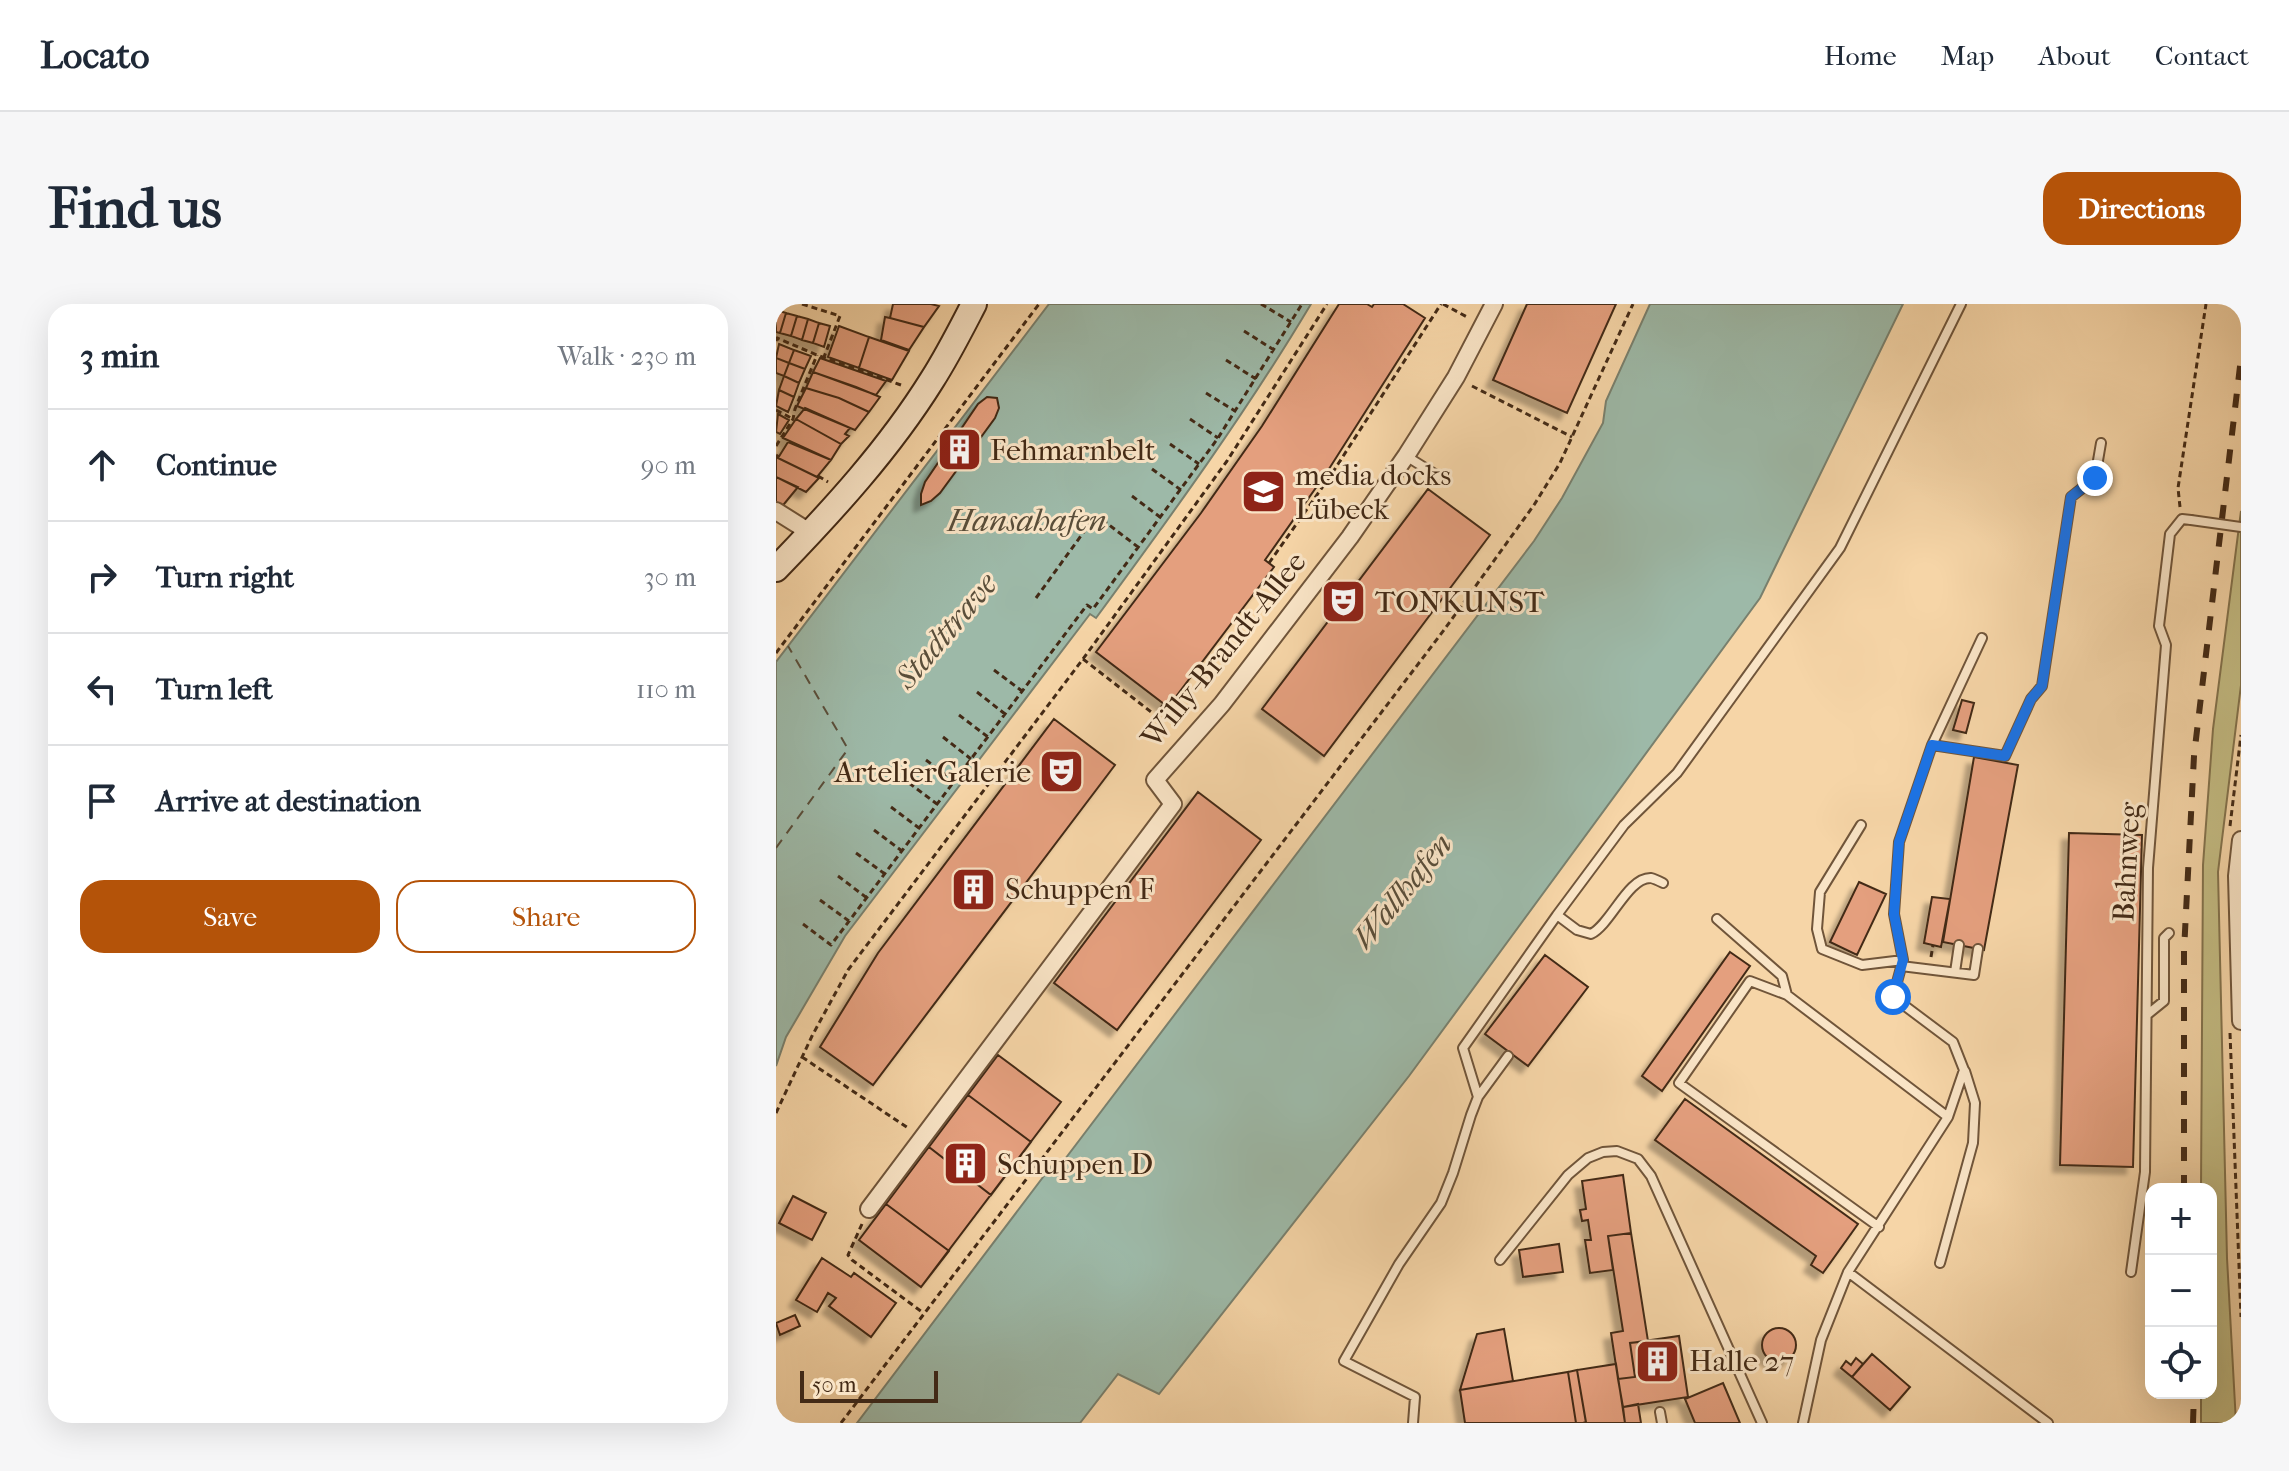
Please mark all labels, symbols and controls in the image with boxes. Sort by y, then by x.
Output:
text: Locato [40,33,150,78]
text: Home [1824,39,1897,72]
text: Map [1941,39,1994,72]
text: About [2038,39,2111,72]
text: Contact [2155,39,2249,72]
button: Directions [2043,172,2241,245]
text: Find us [48,176,222,241]
text: 3 min [80,336,159,376]
text: Walk · 230 m [558,341,696,372]
building icon: Fehmarnbelt [935,426,983,474]
place label: Fehmarnbelt [990,433,1156,468]
icon: ahead [80,443,124,487]
text: Continue [156,448,277,483]
text: 90 m [641,450,696,481]
place label: media docks Lübeck [1295,458,1451,527]
route end [2077,460,2113,496]
school or university icon: media docks Lübeck [1240,468,1288,516]
water label: Hansahafen [946,502,1106,539]
street label: Willy-Brandt-Allee [1134,545,1314,756]
icon: right [80,555,124,599]
text: Turn right [156,560,294,595]
text: 30 m [644,562,696,593]
water label: Stadttrave [887,565,1005,697]
theatre icon: TONKUNST [1320,578,1368,626]
place label: TONKUNST [1375,585,1545,620]
icon: left [80,667,124,711]
text: Turn left [156,672,273,707]
text: 110 m [636,674,696,705]
theatre icon: ArtelierGalerie [1038,748,1086,796]
place label: ArtelierGalerie [833,755,1031,790]
icon: arrive [80,779,124,823]
text: Arrive at destination [156,784,421,819]
street label: Bahnweg [2106,800,2148,923]
water label: Wallhafen [1344,826,1460,956]
building icon: Schuppen F [950,865,998,913]
place label: Schuppen F [1005,872,1154,907]
button: Save [80,880,380,953]
button: Share [396,880,696,953]
route start [1875,979,1911,1015]
building icon: Schuppen D [942,1140,990,1188]
place label: Schuppen D [997,1147,1153,1182]
map controls [2145,1183,2217,1399]
button: + [2145,1183,2217,1255]
button: − [2145,1255,2217,1327]
button: locate [2145,1327,2217,1399]
building icon: Halle 27 [1634,1337,1682,1385]
place label: Halle 27 [1689,1344,1794,1379]
scale bar [800,1367,938,1403]
text: 50 m [812,1372,857,1398]

